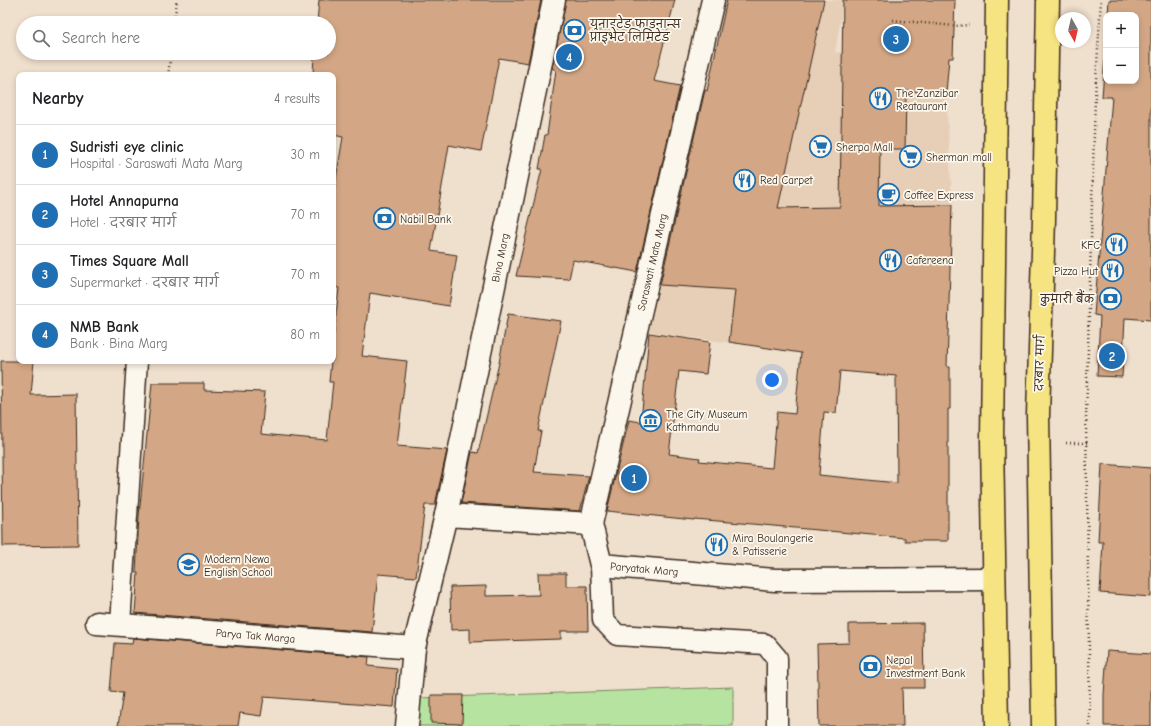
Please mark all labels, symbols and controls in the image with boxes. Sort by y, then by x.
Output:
north arrow [1055,12,1091,48]
map controls [1103,12,1139,84]
button: + [1103,12,1139,48]
place label: युनाइटेड फाइनान्स प्राइभेट लिमिटेड [589,15,682,44]
search box [16,16,336,60]
bank icon: युनाइटेड फाइनान्स प्राइभेट लिमिटेड [562,17,588,43]
pin: 3 [883,24,909,54]
icon: search [30,27,52,49]
text: Search here [62,29,140,47]
pin: 4 [556,42,582,72]
button: − [1103,48,1139,84]
restaurant icon: The Zanzibar Reataurant [867,86,893,112]
place label: The Zanzibar Reataurant [896,87,959,113]
text: Nearby [32,89,83,108]
text: 4 results [274,91,320,106]
supermarket icon: Sherpa Mall [808,134,834,160]
text: Sudristi eye clinic [70,138,184,156]
place label: Sherpa Mall [836,141,893,154]
supermarket icon: Sherman mall [898,144,924,170]
text: 1 [42,147,48,162]
text: 30 m [290,147,320,162]
place label: Sherman mall [926,151,992,164]
text: Hospital · Saraswati Mata Marg [70,156,243,171]
restaurant icon: Red Carpet [731,167,757,193]
place label: Red Carpet [760,174,814,187]
cafe icon: Coffee Express [876,182,902,208]
place label: Coffee Express [904,189,974,202]
text: Hotel Annapurna [70,192,179,210]
bank icon: Nabil Bank [372,206,398,232]
text: 2 [42,207,48,222]
text: 70 m [291,207,320,222]
street label: Saraswati Mata Marg [634,212,670,312]
place label: Nabil Bank [400,213,452,226]
text: Hotel · दरबार मार्ग [70,215,176,230]
street label: Bina Marg [489,232,511,283]
restaurant icon: KFC [1103,232,1129,258]
place label: KFC [1081,239,1100,252]
restaurant icon: Cafereena [878,247,904,273]
text: Times Square Mall [70,252,189,270]
place label: Cafereena [906,254,954,267]
restaurant icon: Pizza Hut [1100,258,1126,284]
place label: Pizza Hut [1054,265,1099,278]
text: 3 [42,267,48,282]
text: 70 m [291,267,320,282]
text: Supermarket · दरबार मार्ग [70,275,219,290]
bank icon: कुमारी बैंक [1097,286,1123,312]
place label: कुमारी बैंक [1039,289,1095,306]
text: NMB Bank [70,318,139,336]
text: 4 [42,327,48,342]
text: 80 m [290,327,320,342]
street label: दरबार मार्ग [1029,334,1048,392]
text: Bank · Bina Marg [70,336,168,351]
pin: 2 [1099,341,1125,371]
your location [762,370,782,390]
museum icon: The City Museum Kathmandu [638,407,664,433]
place label: The City Museum Kathmandu [666,408,747,434]
pin: 1 [621,463,647,493]
restaurant icon: Mira Boulangerie & Patisserie [704,531,730,557]
place label: Mira Boulangerie & Patisserie [732,532,814,558]
school or university icon: Modern Newa English School [175,552,201,578]
place label: Modern Newa English School [204,553,273,579]
street label: Paryatak Marg [610,559,679,578]
street label: Parya Tak Marga [215,626,296,645]
bank icon: Nepal Investment Bank [858,653,884,679]
place label: Nepal Investment Bank [886,654,966,680]

